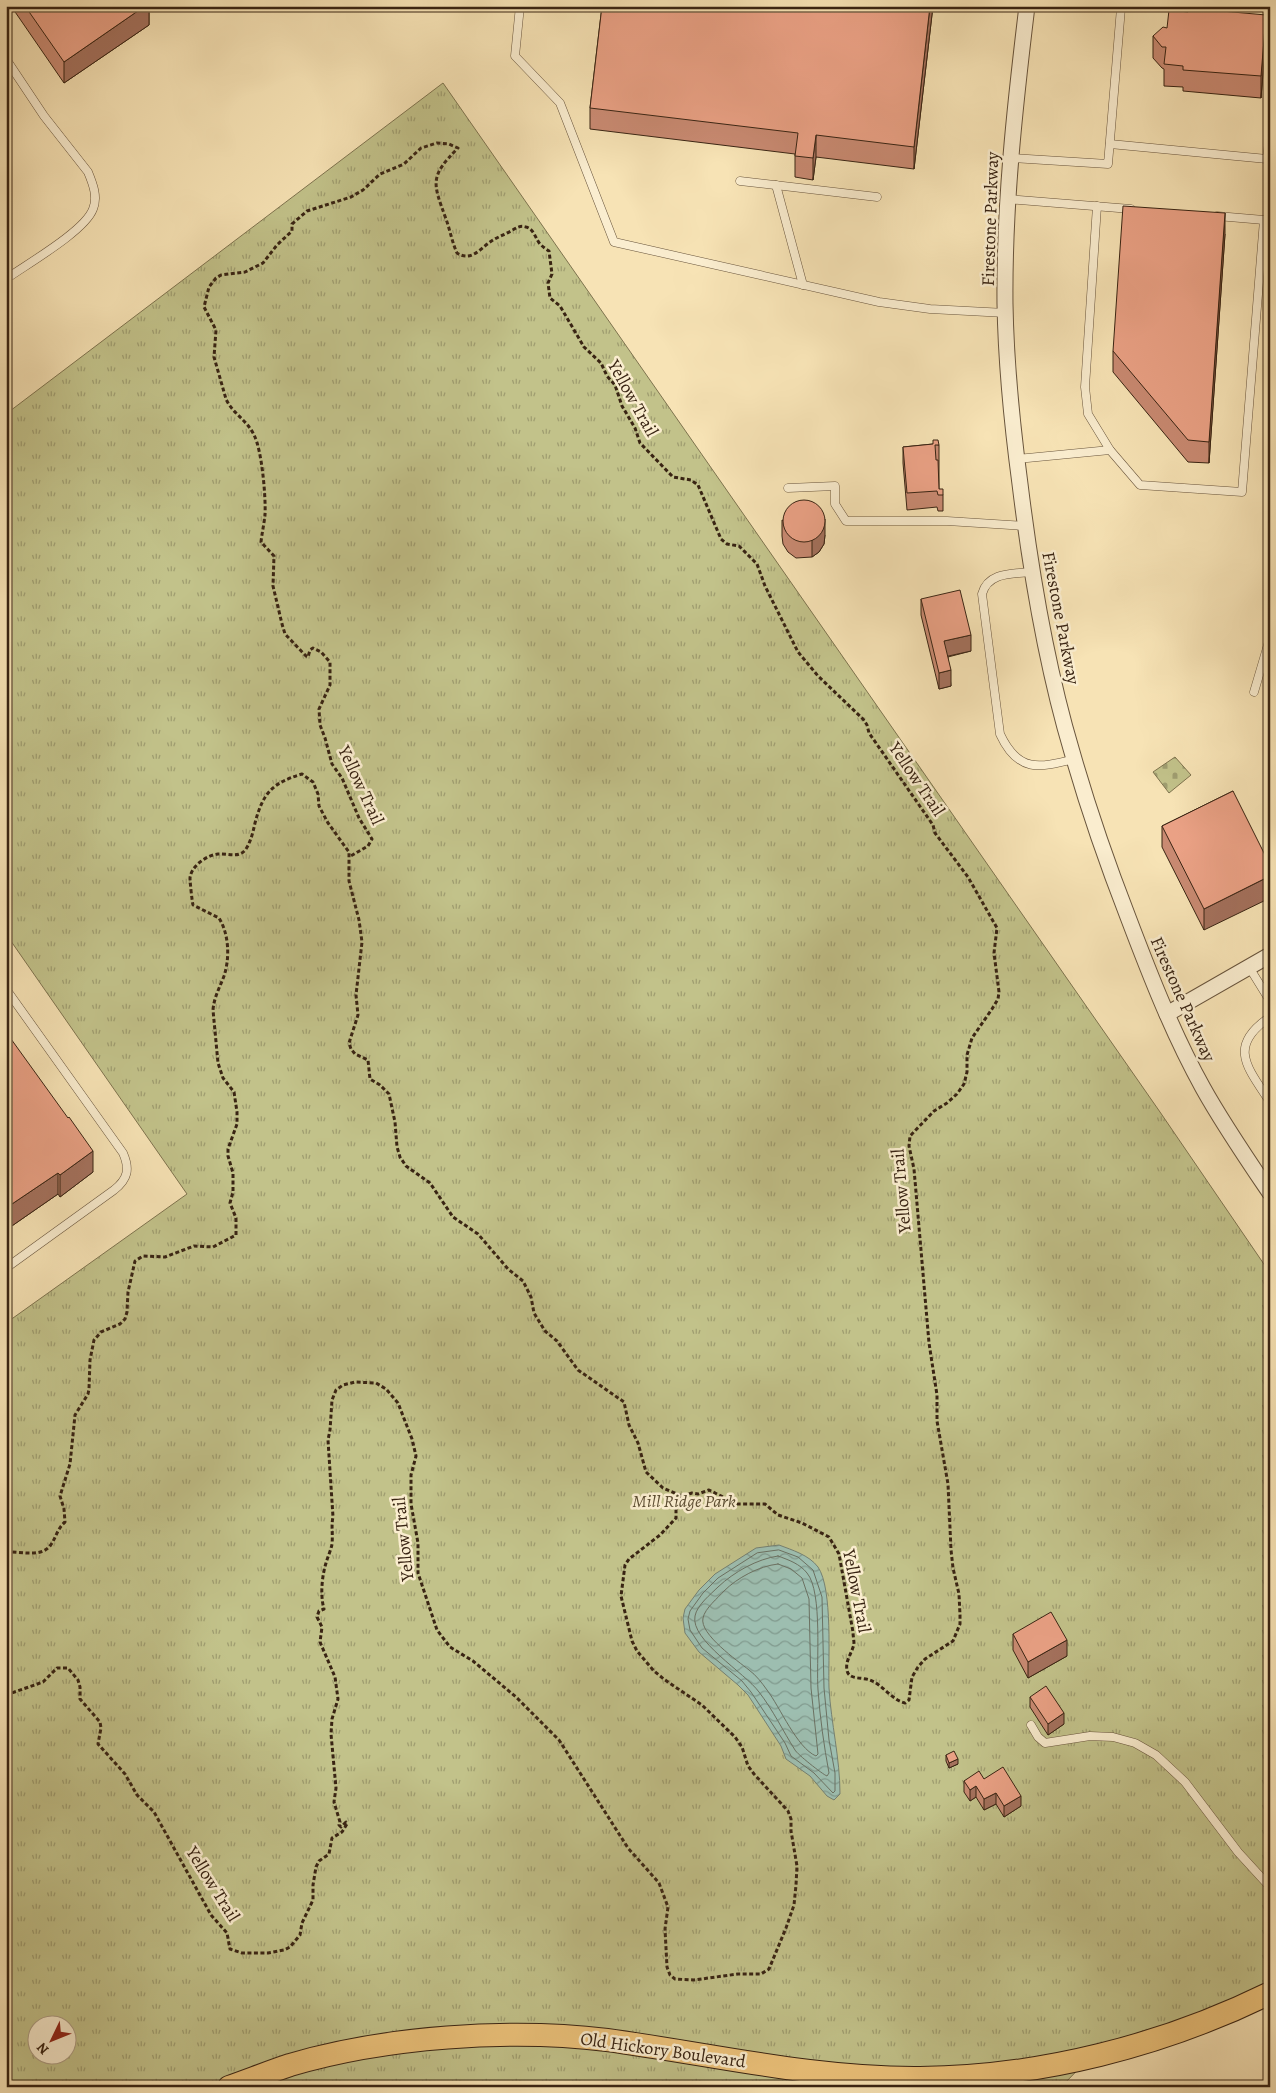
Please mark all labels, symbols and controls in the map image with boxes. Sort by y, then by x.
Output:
street label: Firestone Parkway [976,150,1004,287]
street label: Yellow Trail [602,354,664,441]
street label: Firestone Parkway [1036,550,1086,687]
street label: Yellow Trail [883,736,951,821]
street label: Yellow Trail [332,741,390,829]
street label: Firestone Parkway [1145,933,1222,1066]
street label: Yellow Trail [885,1147,917,1235]
park label: Mill Ridge Park [632,1489,736,1513]
street label: Yellow Trail [387,1495,419,1583]
street label: Yellow Trail [837,1546,877,1635]
street label: Yellow Trail [180,1841,246,1927]
north arrow [28,2016,78,2066]
street label: Old Hickory Boulevard [579,2027,748,2074]
text: N [32,2038,53,2059]

